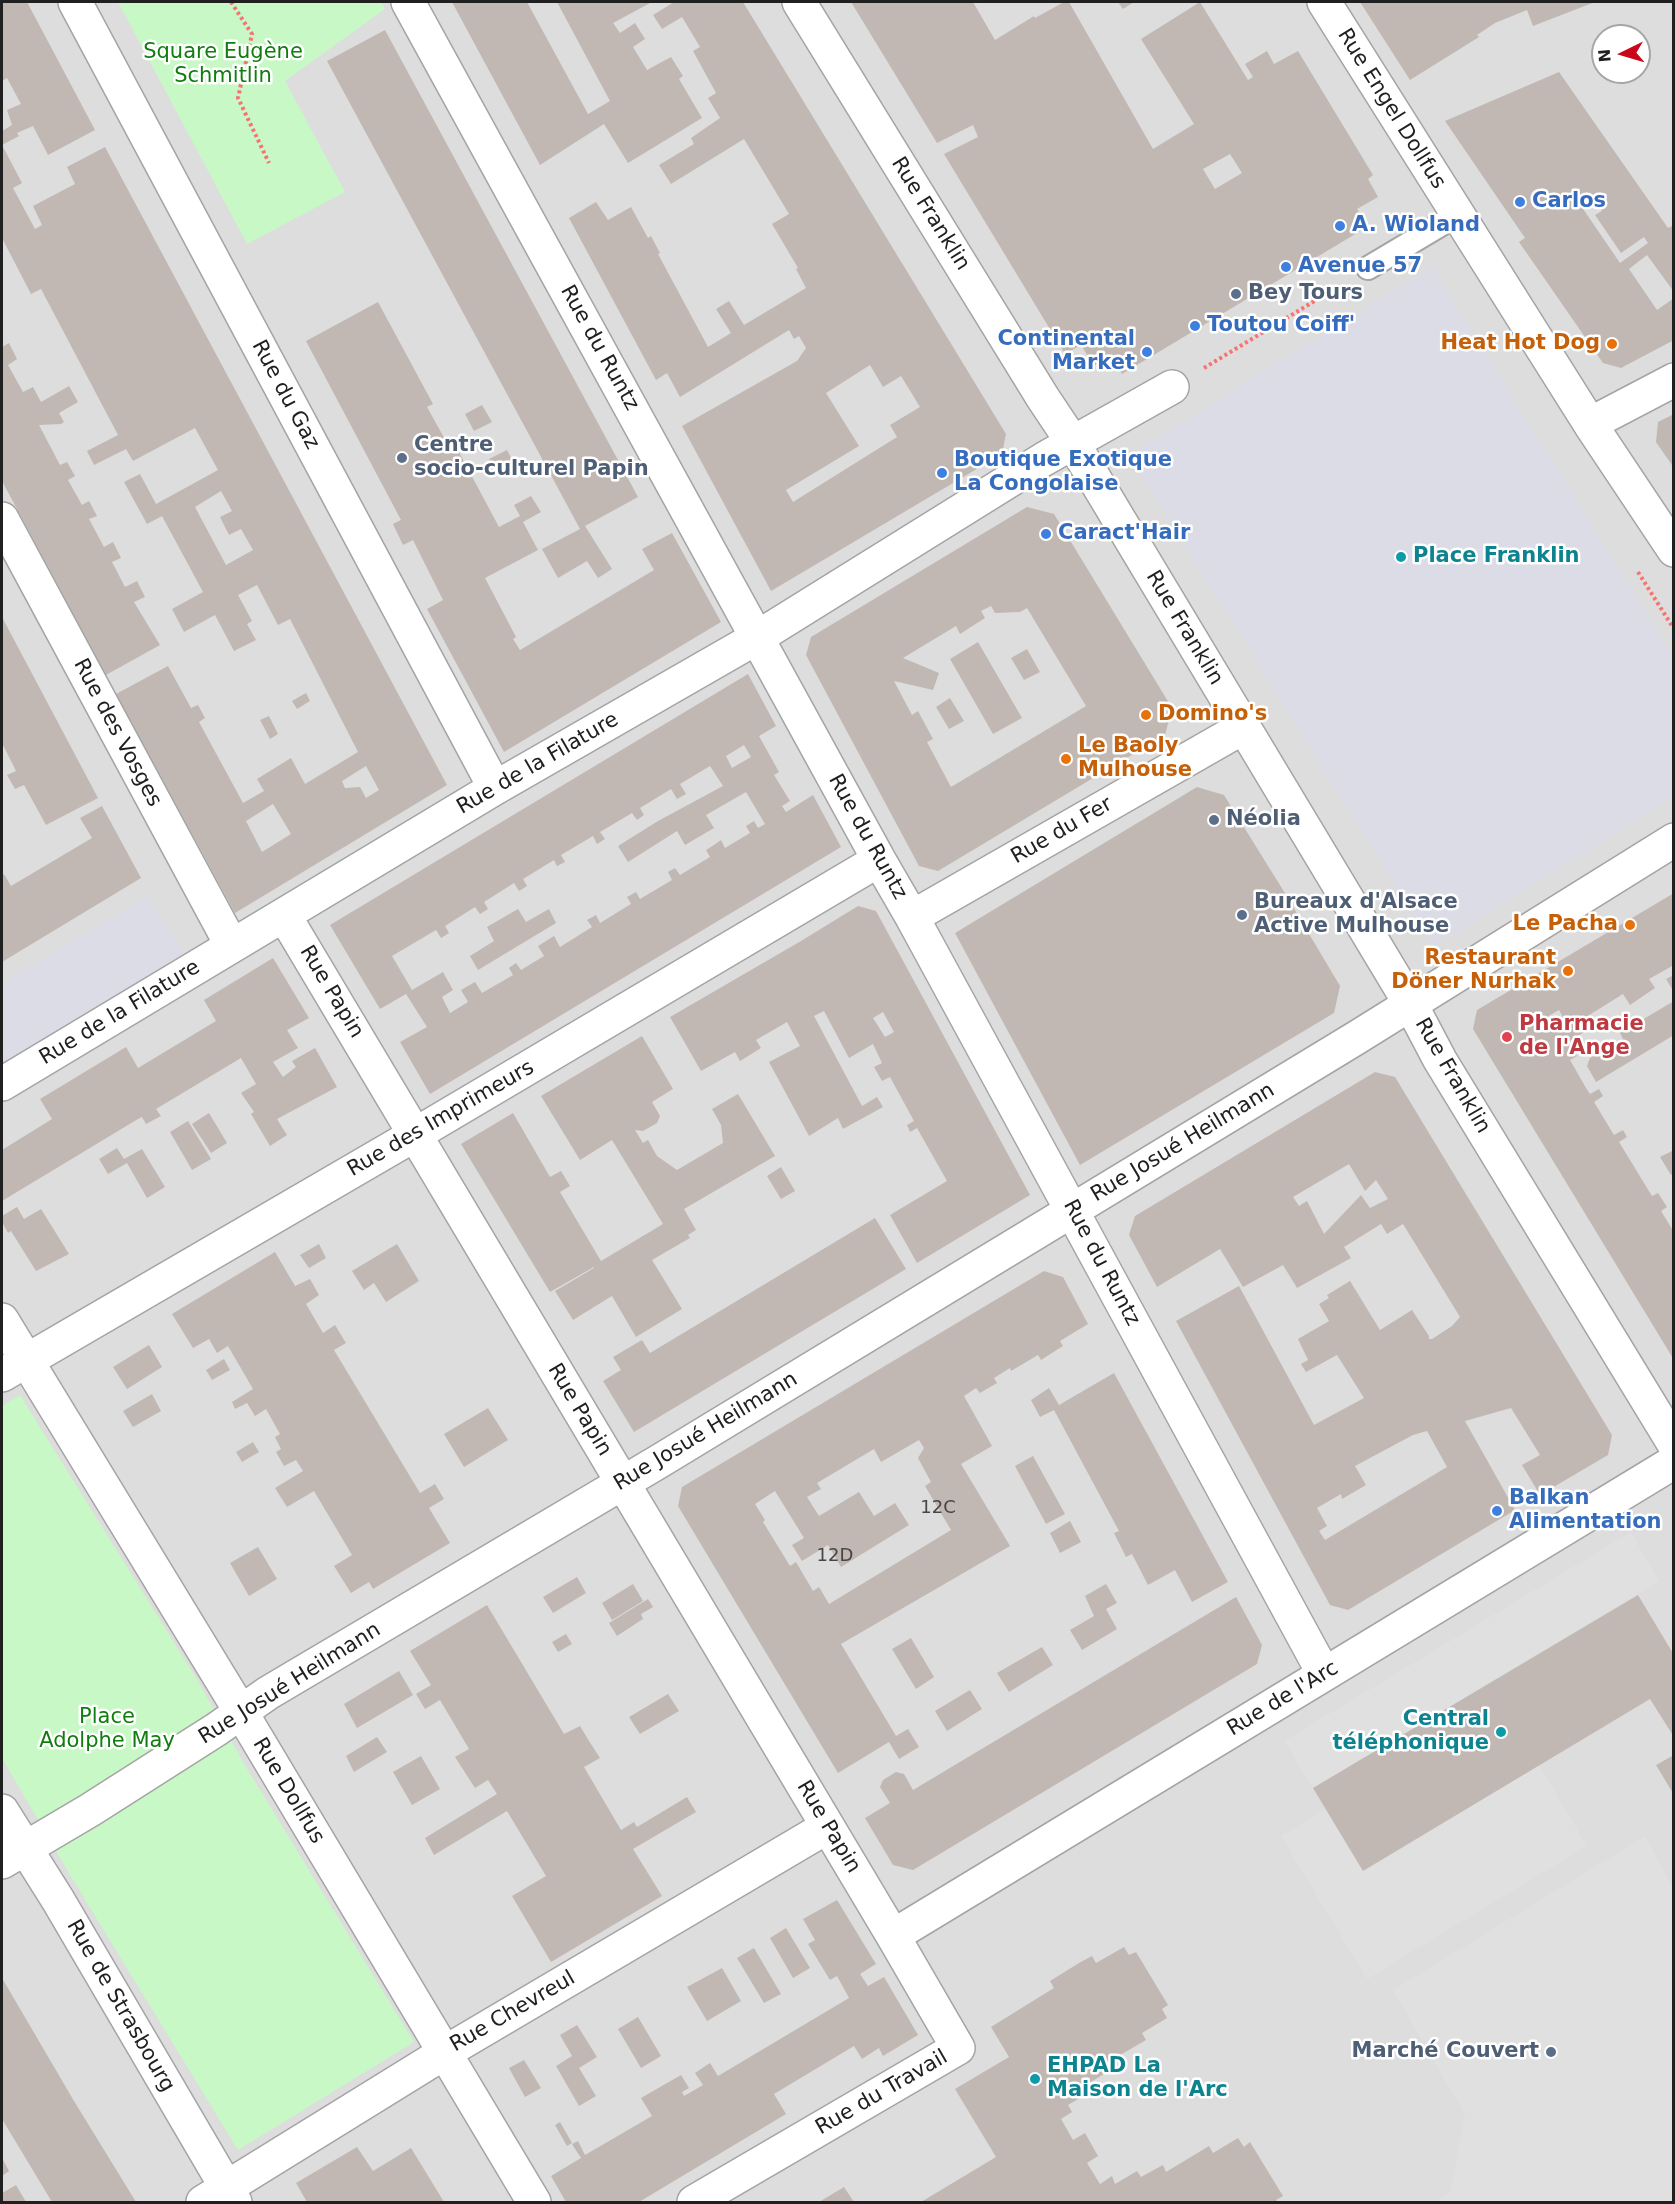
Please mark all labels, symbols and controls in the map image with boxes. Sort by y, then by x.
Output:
street label: Rue Engel Dollfus [1332,24,1450,194]
north arrow [1591,24,1651,84]
park label: Square Eugène Schmitlin [143,40,303,90]
text: N [1595,48,1615,63]
street label: Rue Franklin [885,153,975,275]
place label: Carlos [1532,189,1606,215]
marker: Carlos [1513,195,1527,209]
place label: A. Wioland [1352,213,1480,239]
marker: A. Wioland [1333,219,1347,233]
place label: Avenue 57 [1298,254,1422,280]
marker: Avenue 57 [1279,260,1293,274]
street label: Rue du Runtz [554,281,644,415]
place label: Bey Tours [1248,281,1363,307]
marker: Bey Tours [1229,287,1243,301]
place label: Toutou Coiff' [1207,313,1355,339]
marker: Toutou Coiff' [1188,319,1202,333]
place label: Continental Market [997,327,1135,377]
place label: Heat Hot Dog [1440,331,1600,357]
street label: Rue du Gaz [246,336,324,454]
marker: Heat Hot Dog [1605,337,1619,351]
marker: Continental Market [1140,345,1154,359]
place label: Centre socio-culturel Papin [414,433,649,483]
place label: Boutique Exotique La Congolaise [954,448,1172,498]
marker: Centre socio-culturel Papin [395,451,409,465]
marker: Boutique Exotique La Congolaise [935,466,949,480]
place label: Caract'Hair [1058,521,1190,547]
marker: Caract'Hair [1039,527,1053,541]
place label: Place Franklin [1413,544,1580,570]
marker: Place Franklin [1394,550,1408,564]
street label: Rue Franklin [1140,566,1228,690]
street label: Rue des Vosges [67,655,167,811]
place label: Domino's [1158,702,1267,728]
street label: Rue de la Filature [453,707,623,821]
marker: Domino's [1139,708,1153,722]
place label: Le Baoly Mulhouse [1078,734,1192,784]
marker: Le Baoly Mulhouse [1059,752,1073,766]
street label: Rue du Runtz [822,770,912,904]
street label: Rue du Fer [1007,792,1117,870]
place label: Néolia [1226,807,1301,833]
marker: Néolia [1207,813,1221,827]
place label: Bureaux d'Alsace Active Mulhouse [1254,890,1458,940]
marker: Bureaux d'Alsace Active Mulhouse [1235,908,1249,922]
place label: Le Pacha [1512,912,1618,938]
marker: Le Pacha [1623,918,1637,932]
street label: Rue Papin [294,941,368,1043]
place label: Restaurant Döner Nurhak [1391,946,1556,996]
street label: Rue de la Filature [35,955,205,1071]
marker: Restaurant Döner Nurhak [1561,964,1575,978]
place label: Pharmacie de l'Ange [1519,1012,1644,1062]
street label: Rue Franklin [1409,1014,1495,1138]
marker: Pharmacie de l'Ange [1500,1030,1514,1044]
street label: Rue des Imprimeurs [343,1055,539,1183]
street label: Rue Josué Heilmann [1087,1078,1279,1208]
street label: Rue du Runtz [1057,1196,1145,1330]
street label: Rue Papin [542,1359,616,1461]
street label: Rue Josué Heilmann [610,1367,802,1497]
place label: Balkan Alimentation [1509,1486,1662,1536]
house number: 12C [920,1497,956,1519]
marker: Balkan Alimentation [1490,1504,1504,1518]
house number: 12D [817,1545,853,1567]
street label: Rue Josué Heilmann [194,1618,386,1750]
street label: Rue de l'Arc [1223,1656,1343,1742]
park label: Place Adolphe May [39,1705,175,1755]
place label: Central téléphonique [1332,1707,1489,1757]
marker: Central téléphonique [1494,1725,1508,1739]
street label: Rue Dollfus [247,1734,329,1848]
street label: Rue Papin [791,1776,865,1878]
street label: Rue de Strasbourg [60,1915,180,2097]
street label: Rue Chevreul [446,1966,580,2058]
place label: Marché Couvert [1352,2039,1539,2065]
street label: Rue du Travail [812,2045,952,2141]
marker: Marché Couvert [1544,2045,1558,2059]
place label: EHPAD La Maison de l'Arc [1047,2054,1228,2104]
marker: EHPAD La Maison de l'Arc [1028,2072,1042,2086]

